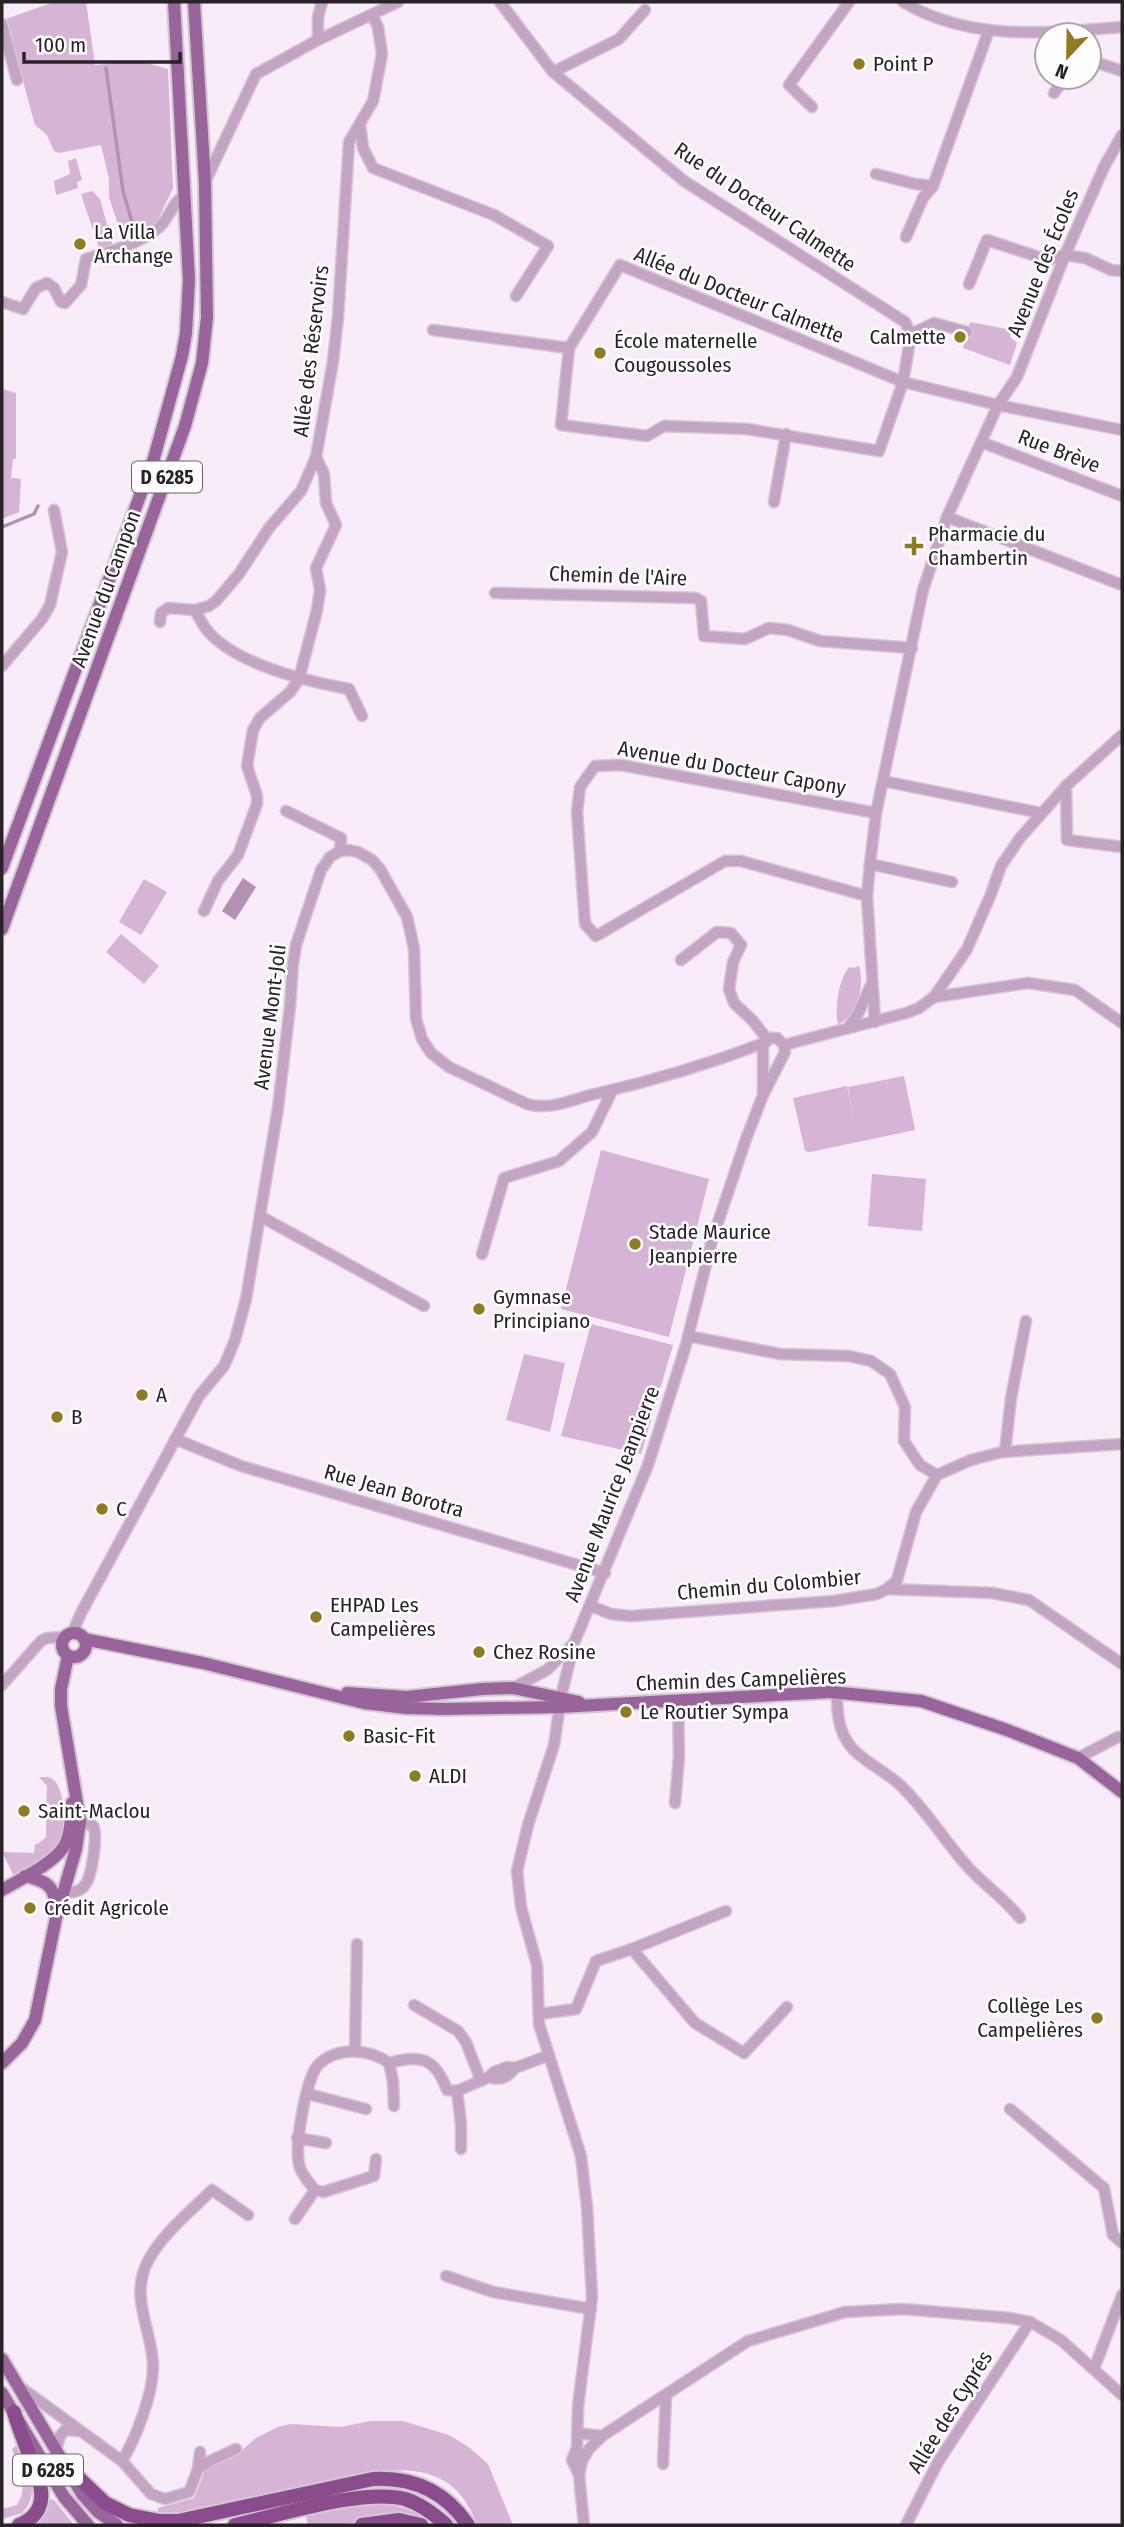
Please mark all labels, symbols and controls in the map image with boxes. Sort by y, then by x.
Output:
scale bar [24,21,180,65]
north arrow [1033,21,1103,91]
text: 100 m [35,32,86,58]
place label: Point P [873,51,934,77]
marker: Point P [851,56,867,72]
text: N [1052,59,1071,84]
street label: Rue du Docteur Calmette [669,136,861,278]
street label: Avenue des Écoles [1001,185,1085,341]
place label: La Villa Archange [94,219,173,269]
marker: La Villa Archange [72,236,88,252]
street label: Allée du Docteur Calmette [630,241,848,349]
street label: Allée des Réservoirs [288,264,334,438]
place label: Calmette [870,324,946,350]
place label: École maternelle Cougoussoles [614,328,757,378]
marker: Calmette [952,329,968,345]
marker: École maternelle Cougoussoles [592,345,608,361]
street label: Rue Brève [1014,423,1104,479]
road number: D 6285 [132,462,202,492]
street label: Avenue du Campon [65,507,147,671]
place label: Pharmacie du Chambertin [928,521,1046,571]
marker: Pharmacie du Chambertin [906,538,922,554]
street label: Chemin de l'Aire [548,561,688,591]
street label: Avenue du Docteur Capony [616,735,849,801]
street label: Avenue Mont-Joli [248,943,292,1091]
place label: Stade Maurice Jeanpierre [649,1219,771,1269]
marker: Stade Maurice Jeanpierre [627,1236,643,1252]
place label: Gymnase Principiano [493,1284,590,1334]
marker: Gymnase Principiano [471,1301,487,1317]
place label: A [156,1382,167,1408]
street label: Avenue Maurice Jeanpierre [559,1382,665,1606]
marker: A [134,1387,150,1403]
place label: B [71,1404,83,1430]
marker: B [49,1409,65,1425]
street label: Rue Jean Borotra [321,1459,467,1523]
place label: C [116,1496,127,1522]
marker: C [94,1501,110,1517]
street label: Chemin du Colombier [676,1564,863,1606]
place label: EHPAD Les Campelières [330,1592,436,1642]
marker: EHPAD Les Campelières [308,1609,324,1625]
place label: Chez Rosine [493,1639,596,1665]
marker: Chez Rosine [471,1644,487,1660]
street label: Chemin des Campelières [635,1663,847,1697]
place label: Le Routier Sympa [640,1699,789,1725]
marker: Le Routier Sympa [618,1704,634,1720]
place label: Basic-Fit [363,1723,436,1749]
marker: Basic-Fit [341,1728,357,1744]
place label: ALDI [429,1763,467,1789]
marker: ALDI [407,1768,423,1784]
place label: Saint-Maclou [38,1798,151,1824]
marker: Saint-Maclou [16,1803,32,1819]
place label: Crédit Agricole [44,1895,169,1921]
marker: Crédit Agricole [22,1900,38,1916]
place label: Collège Les Campelières [977,1993,1083,2043]
marker: Collège Les Campelières [1089,2010,1105,2026]
street label: Allée des Cyprés [902,2346,998,2478]
road number: D 6285 [13,2454,83,2486]

